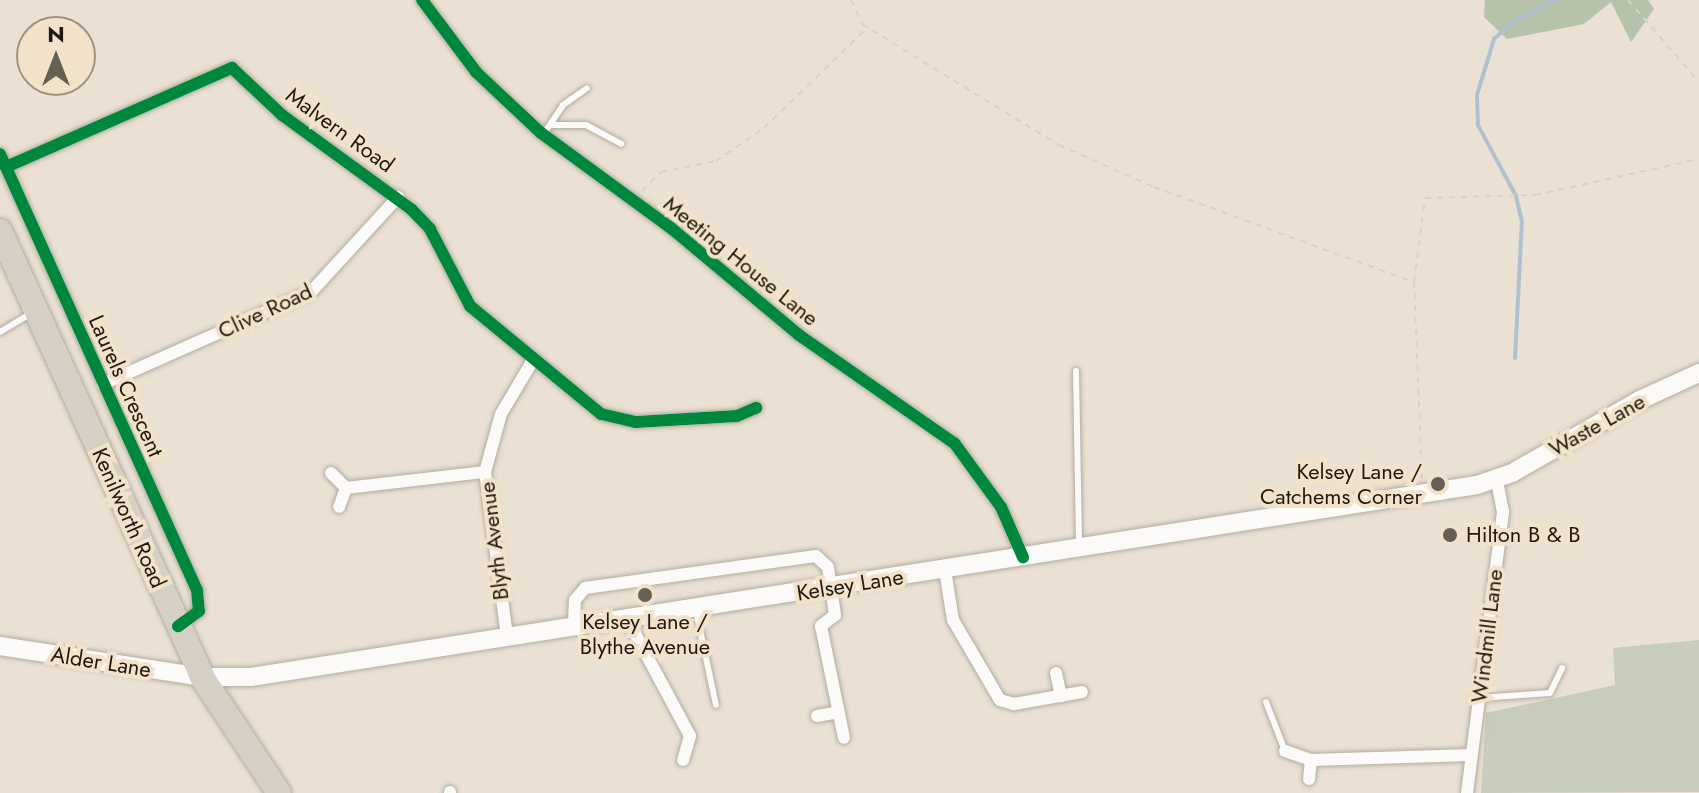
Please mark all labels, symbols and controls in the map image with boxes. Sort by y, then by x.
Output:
north arrow [16,16,96,96]
text: N [47,18,65,50]
street label: Malvern Road [281,82,399,178]
street label: Meeting House Lane [658,190,824,332]
street label: Clive Road [214,278,316,344]
street label: Laurels Crescent [83,311,169,461]
street label: Waste Lane [1544,388,1650,462]
street label: Kenilworth Road [86,444,172,592]
place label: Kelsey Lane / Catchems Corner [1260,458,1422,510]
marker: Kelsey Lane / Catchems Corner [1429,475,1447,493]
street label: Blyth Avenue [474,480,514,602]
place label: Hilton B & B [1466,522,1581,548]
marker: Hilton B & B [1441,526,1459,544]
street label: Kelsey Lane [795,564,905,606]
street label: Windmill Lane [1466,568,1508,704]
marker: Kelsey Lane / Blythe Avenue [636,586,654,604]
place label: Kelsey Lane / Blythe Avenue [580,608,710,660]
street label: Alder Lane [49,641,153,683]

